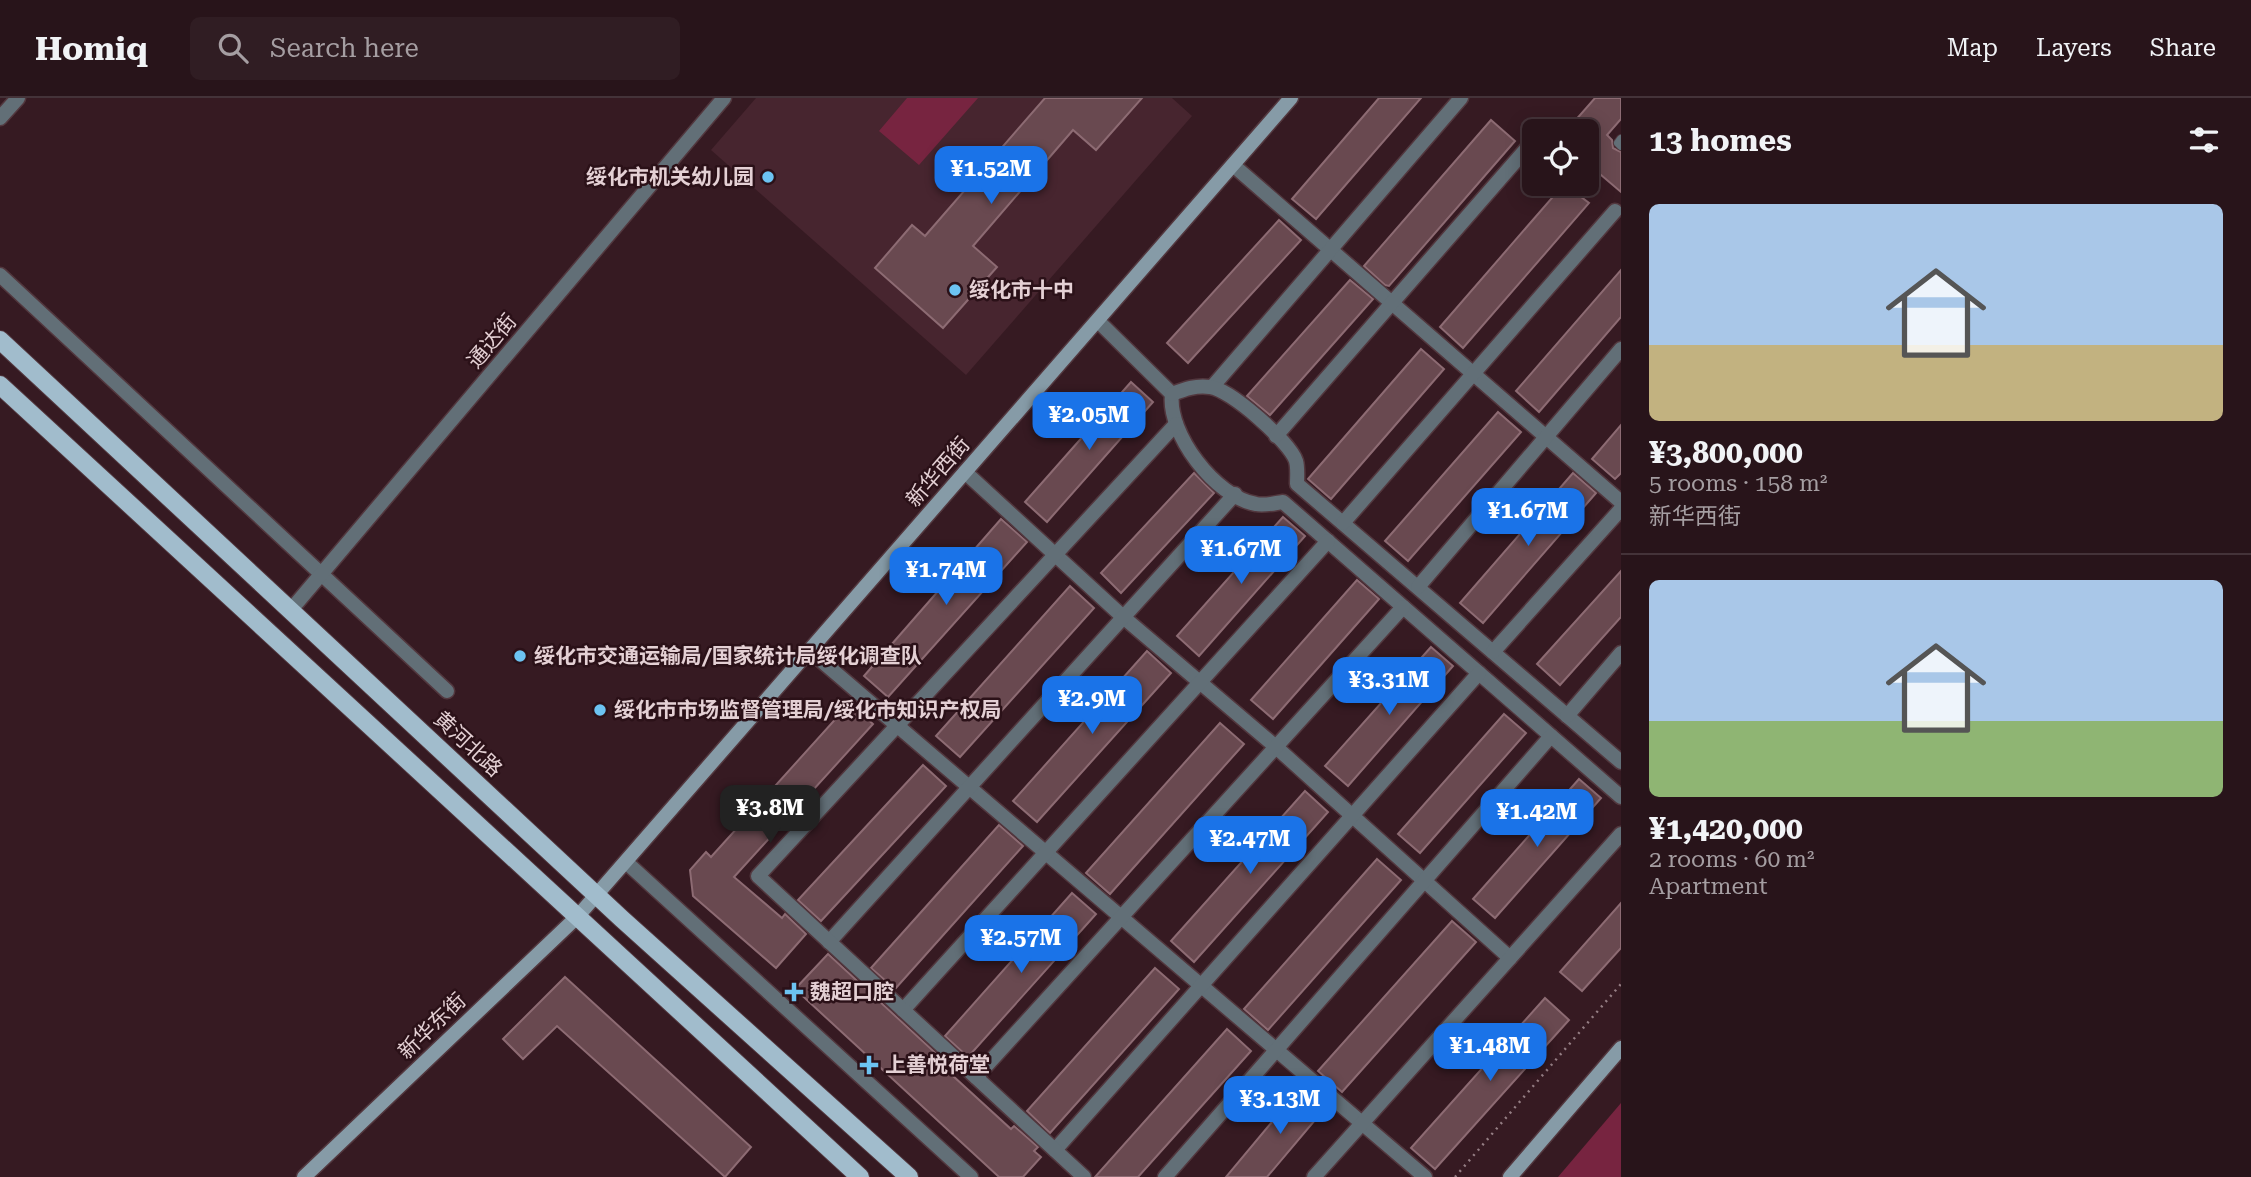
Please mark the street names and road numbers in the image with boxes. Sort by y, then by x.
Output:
street label: 通达街 [463,309,521,373]
street label: 新华西街 [901,432,975,512]
street label: 黄河北路 [429,707,507,781]
street label: 新华东街 [393,988,471,1064]

